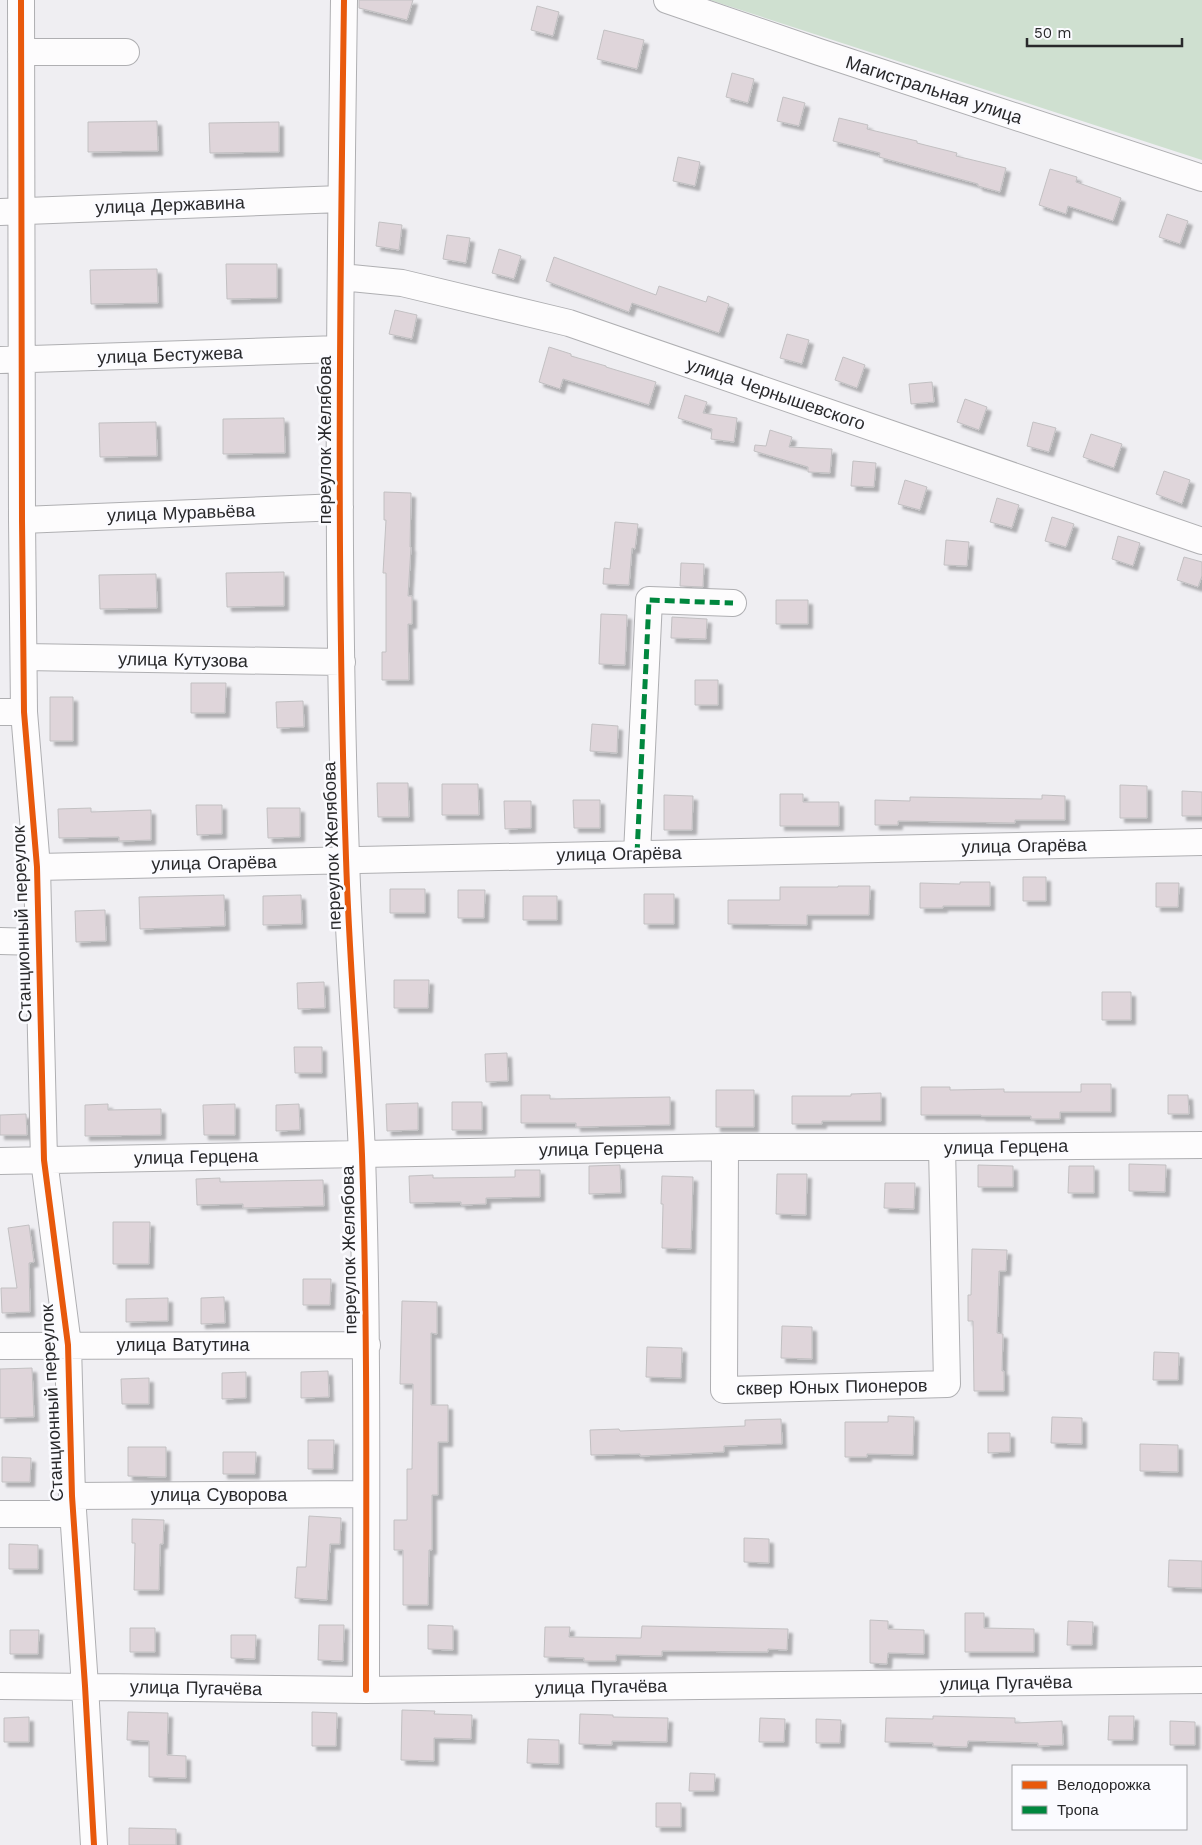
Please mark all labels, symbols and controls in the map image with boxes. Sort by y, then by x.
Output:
scale bar [1027,15,1182,47]
text: 50 m [1034,24,1071,42]
street label: Магистральная улица [843,51,1026,128]
street label: улица Державина [95,191,246,218]
street label: улица Бестужева [97,341,244,368]
street label: улица Чернышевского [684,353,868,434]
street label: переулок Желябова [314,355,335,524]
street label: улица Муравьёва [107,499,256,526]
street label: улица Кутузова [118,648,249,671]
street label: переулок Желябова [318,760,345,931]
street label: Станционный переулок [8,825,35,1023]
street label: улица Огарёва [961,834,1088,857]
street label: улица Огарёва [556,842,683,865]
street label: улица Огарёва [151,851,278,874]
street label: улица Герцена [944,1135,1069,1158]
street label: улица Герцена [539,1137,664,1160]
street label: улица Герцена [134,1145,259,1168]
street label: переулок Желябова [337,1165,360,1335]
street label: Станционный переулок [36,1304,67,1502]
street label: улица Ватутина [117,1334,250,1355]
street label: сквер Юных Пионеров [736,1374,928,1399]
street label: улица Суворова [151,1484,288,1505]
street label: улица Пугачёва [940,1671,1073,1694]
street label: улица Пугачёва [535,1675,668,1698]
street label: улица Пугачёва [130,1676,263,1699]
legend [1012,1765,1187,1830]
text: Велодорожка [1057,1776,1151,1794]
text: Тропа [1057,1801,1099,1819]

